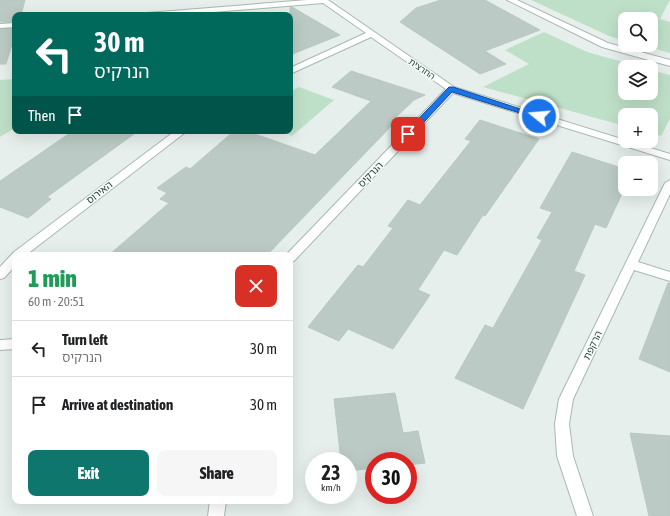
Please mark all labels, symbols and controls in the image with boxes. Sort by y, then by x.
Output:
map controls [618,12,658,196]
button: search [618,12,658,52]
text: 30 m [94,26,144,58]
icon: left [28,28,80,80]
street label: החרצית [407,56,437,82]
button: layers [618,60,658,100]
text: הנרקיס [94,61,150,82]
position arrow [518,95,560,137]
icon: arrive [64,104,86,126]
text: Then [28,107,56,124]
button: + [618,108,658,148]
pin [391,117,425,151]
icon: arrive [397,123,419,145]
button: − [618,156,658,196]
street label: הנרקיס [356,159,385,189]
street label: האירוס [84,179,114,206]
text: 1 min [28,265,77,292]
button: close [235,265,277,307]
text: 60 m · 20:51 [28,294,85,309]
street label: הרקפת [581,329,604,361]
text: Turn left [62,331,108,348]
icon: left [28,338,50,360]
text: 30 m [250,340,277,357]
text: הנרקיס [62,350,102,365]
icon: arrive [28,394,50,416]
text: Arrive at destination [62,396,173,413]
text: 30 m [250,396,277,413]
button: Exit [28,450,149,496]
button: Share [157,450,277,496]
speed limit sign: 30 [365,452,417,504]
text: 23 [322,461,340,484]
text: km/h [321,482,341,493]

